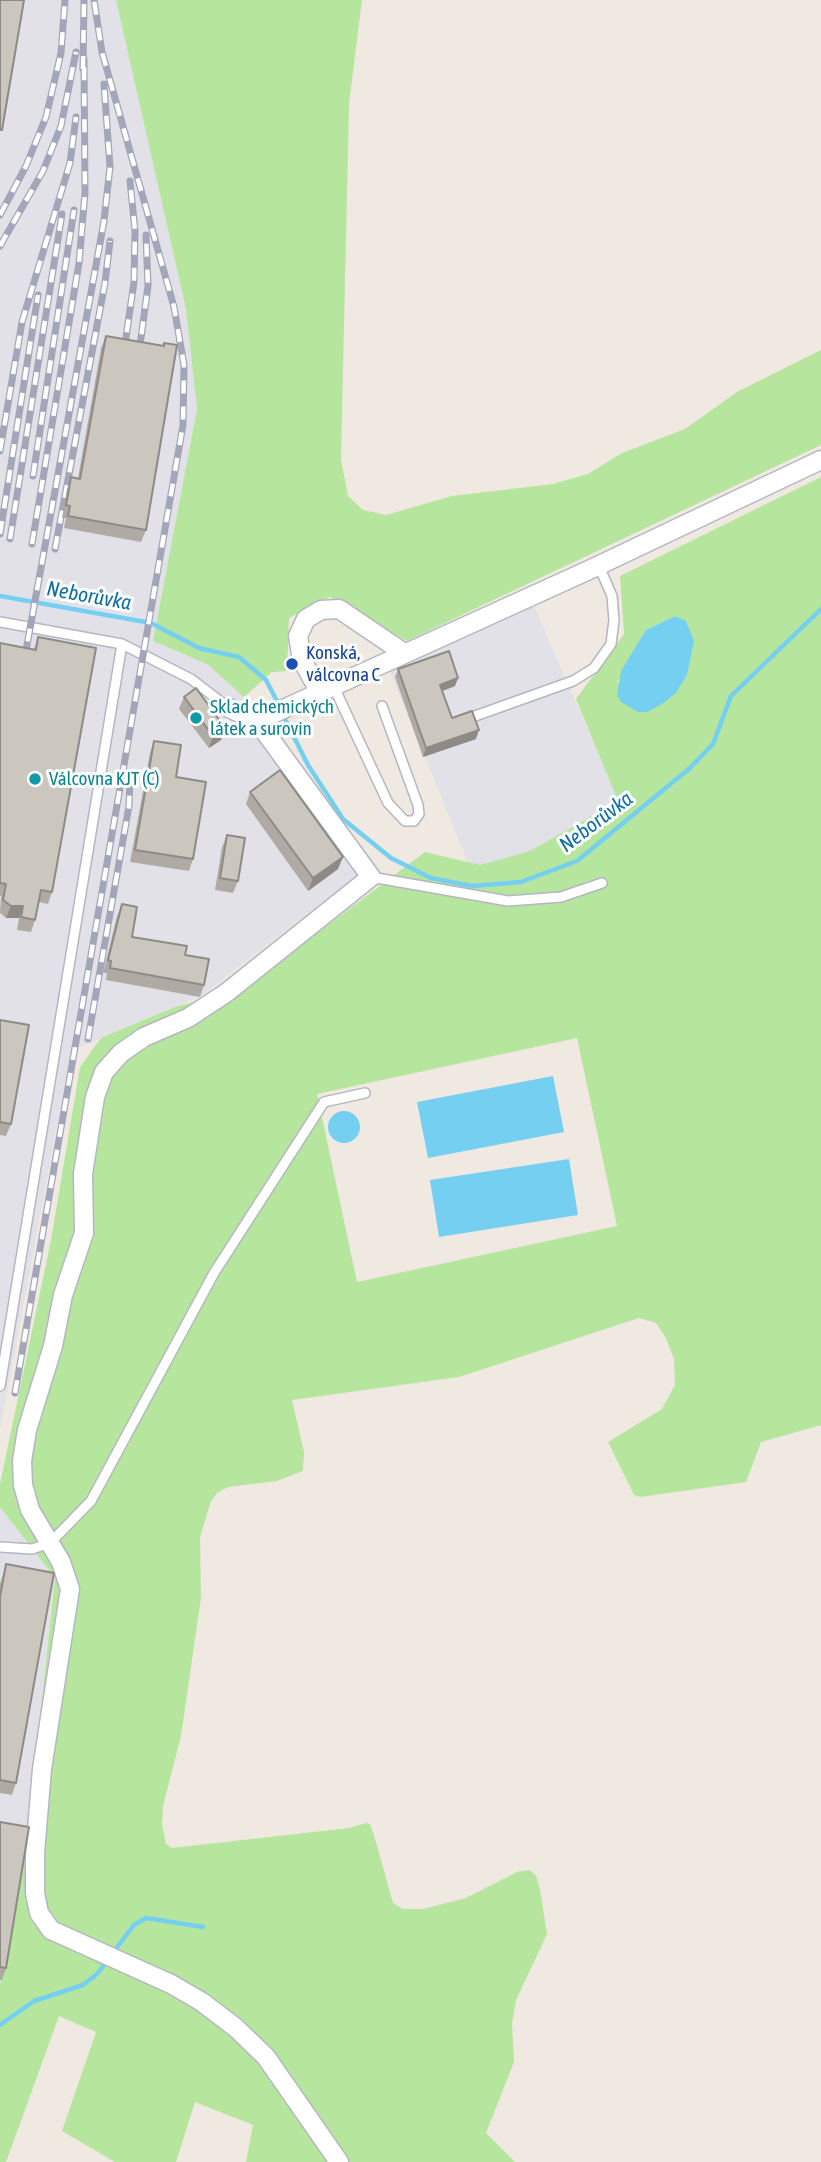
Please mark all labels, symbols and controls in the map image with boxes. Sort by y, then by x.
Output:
water label: Neborůvka [45,576,133,616]
place label: Konská, válcovna C [306,642,380,686]
marker: Konská, válcovna C [284,656,300,672]
place label: Sklad chemických látek a surovin [210,696,334,740]
marker: Sklad chemických látek a surovin [188,710,204,726]
place label: Válcovna KJT (C) [49,768,160,790]
marker: Válcovna KJT (C) [27,771,43,787]
water label: Neborůvka [554,786,638,858]

